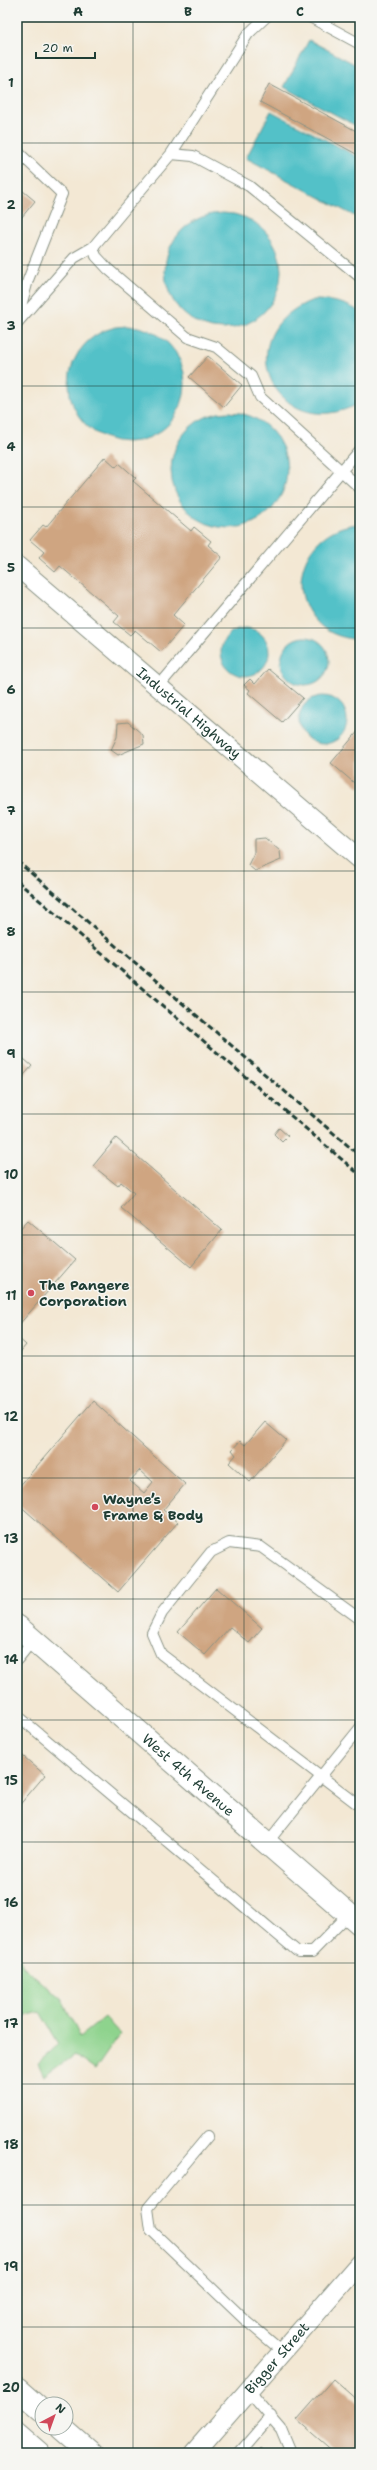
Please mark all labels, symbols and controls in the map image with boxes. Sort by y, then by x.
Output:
text: A [73,3,83,20]
text: B [184,3,192,20]
text: C [296,3,304,20]
scale bar [36,34,95,60]
text: 20 m [42,40,73,56]
text: 1 [8,74,14,91]
text: 2 [6,196,16,213]
text: 3 [6,317,16,334]
text: 4 [6,438,16,455]
text: 5 [7,559,15,576]
street label: Industrial Highway [133,663,245,763]
text: 6 [6,681,16,698]
text: 7 [6,802,16,819]
text: 8 [6,923,16,940]
text: 9 [6,1045,16,1062]
text: 10 [4,1166,18,1183]
place label: The Pangere Corporation [39,1276,130,1310]
text: 11 [5,1287,17,1304]
marker: The Pangere Corporation [26,1288,36,1298]
text: 12 [4,1408,18,1425]
place label: Wayne’s Frame & Body [103,1490,203,1524]
marker: Wayne’s Frame & Body [90,1502,100,1512]
text: 13 [4,1530,18,1547]
text: 14 [4,1651,18,1668]
street label: West 4th Avenue [138,1730,238,1820]
text: 15 [4,1772,18,1789]
text: 16 [4,1894,18,1911]
text: 17 [4,2015,18,2032]
text: 18 [4,2136,18,2153]
text: 19 [4,2258,18,2275]
street label: Bigger Street [241,2319,313,2398]
text: 20 [2,2379,20,2396]
north arrow [34,2396,74,2436]
text: N [52,2400,69,2418]

